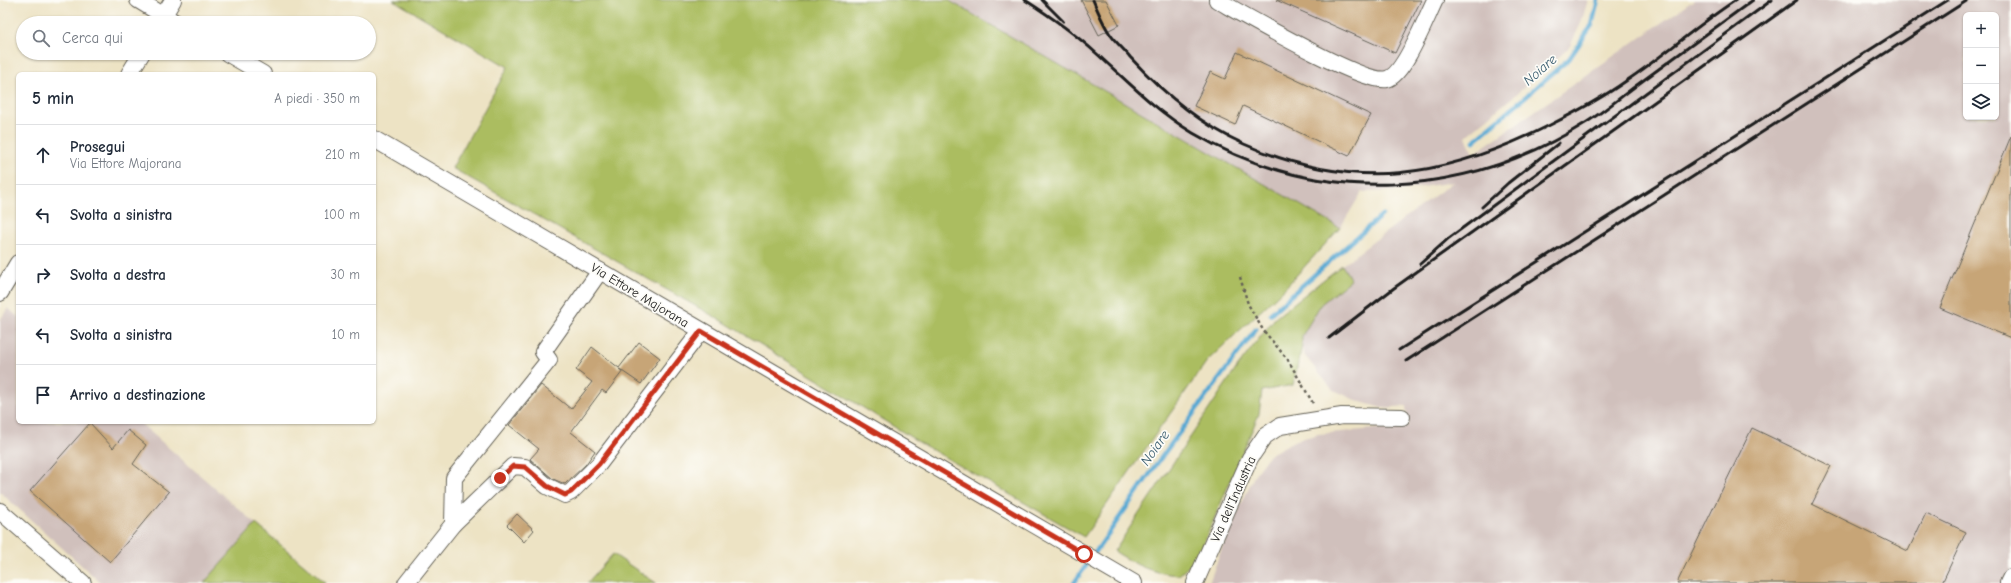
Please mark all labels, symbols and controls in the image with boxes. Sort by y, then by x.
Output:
map controls [1963,12,1999,120]
button: + [1963,12,1999,48]
search box [16,16,376,60]
icon: search [30,27,52,49]
text: Cerca qui [62,29,123,47]
button: − [1963,48,1999,84]
water label: Noiare [1520,51,1560,89]
button: layers [1963,84,1999,120]
text: 5 min [32,89,74,108]
text: A piedi · 350 m [274,91,360,106]
text: Prosegui [70,138,125,156]
icon: ahead [32,144,54,166]
text: 210 m [325,147,360,162]
text: Via Ettore Majorana [70,156,182,171]
icon: left [32,204,54,226]
text: Svolta a sinistra [70,206,172,224]
text: 100 m [324,207,360,222]
street label: Via Ettore Majorana [588,260,692,330]
icon: right [32,264,54,286]
text: Svolta a destra [70,266,166,284]
text: 30 m [330,267,360,282]
icon: left [32,324,54,346]
text: Svolta a sinistra [70,326,172,344]
text: 10 m [332,327,360,342]
icon: arrive [32,384,54,406]
text: Arrivo a destinazione [70,386,205,404]
water label: Noiare [1137,427,1173,469]
street label: Via dell'Industria [1207,454,1259,544]
route end [491,469,509,487]
route start [1075,545,1093,563]

